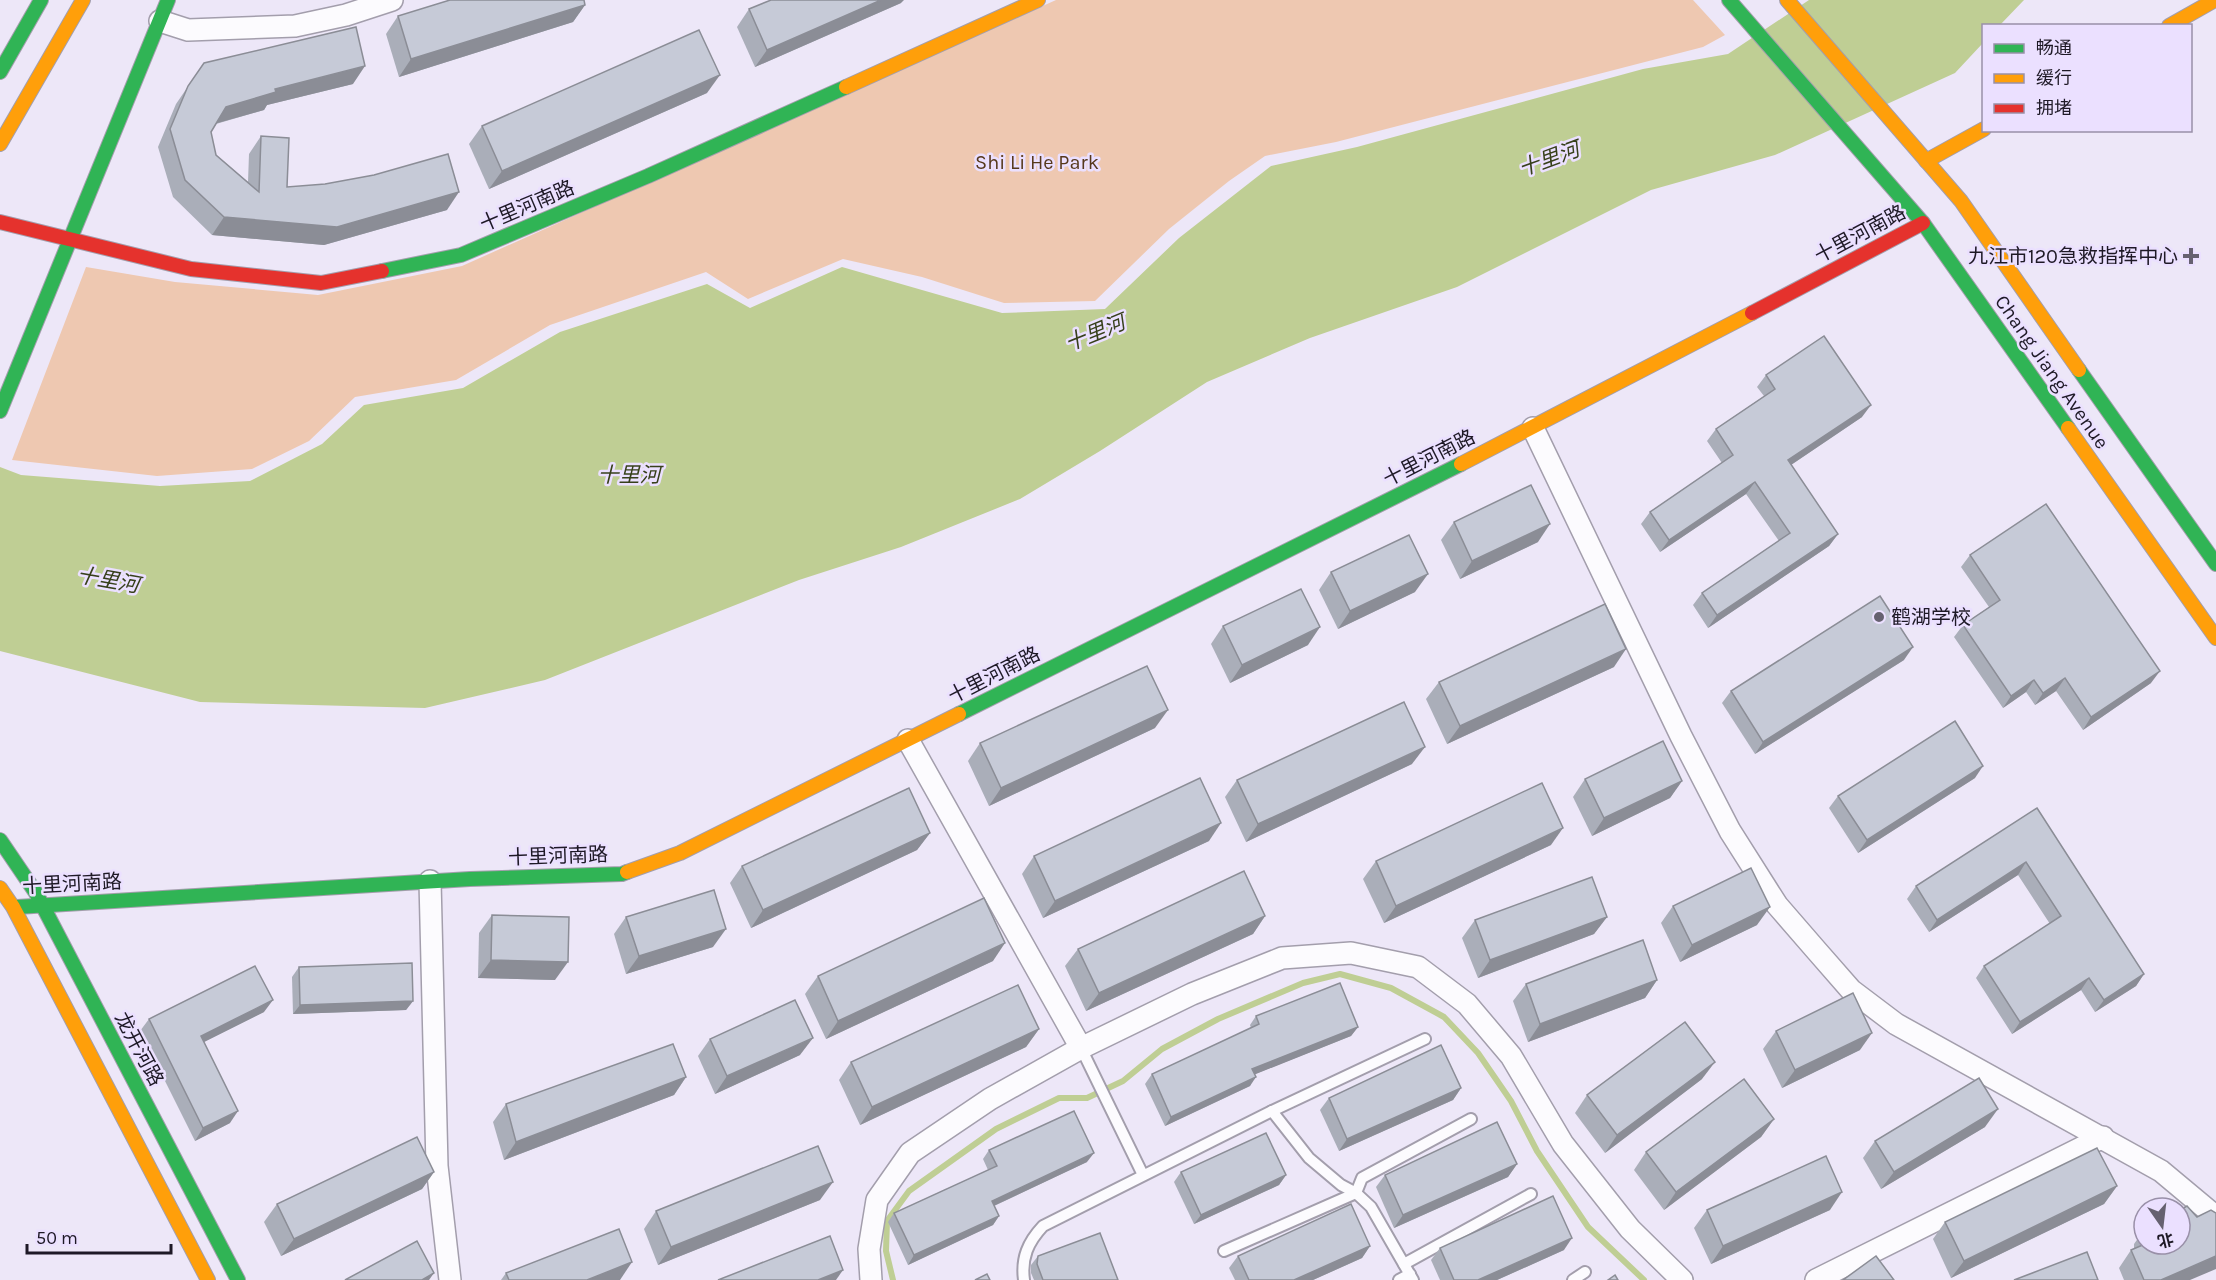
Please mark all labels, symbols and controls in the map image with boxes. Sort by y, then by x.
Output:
legend [1982,24,2192,132]
text: 畅通 [2036,37,2072,59]
text: 缓行 [2036,67,2072,89]
text: 拥堵 [2036,97,2072,119]
water label: 十里河 [1515,136,1586,181]
park label: Shi Li He Park [975,151,1099,174]
street label: 十里河南路 [476,176,578,236]
street label: 十里河南路 [1810,200,1910,268]
place label: 九江市120急救指挥中心 [1968,245,2178,268]
marker: 九江市120急救指挥中心 [2182,247,2200,265]
street label: Chang Jiang Avenue [1990,291,2114,453]
water label: 十里河 [1061,309,1132,356]
street label: 十里河南路 [1379,425,1479,491]
water label: 十里河 [598,463,664,487]
water label: 十里河 [75,563,145,598]
place label: 鹤湖学校 [1891,606,1971,629]
marker: 鹤湖学校 [1872,610,1886,624]
street label: 十里河南路 [944,642,1044,708]
street label: 十里河南路 [508,843,608,869]
street label: 十里河南路 [21,870,123,898]
street label: 龙开河路 [110,1008,168,1090]
north arrow [2132,1196,2192,1256]
scale bar [27,1217,171,1255]
text: 50 m [36,1227,78,1249]
text: 北 [2155,1229,2176,1251]

